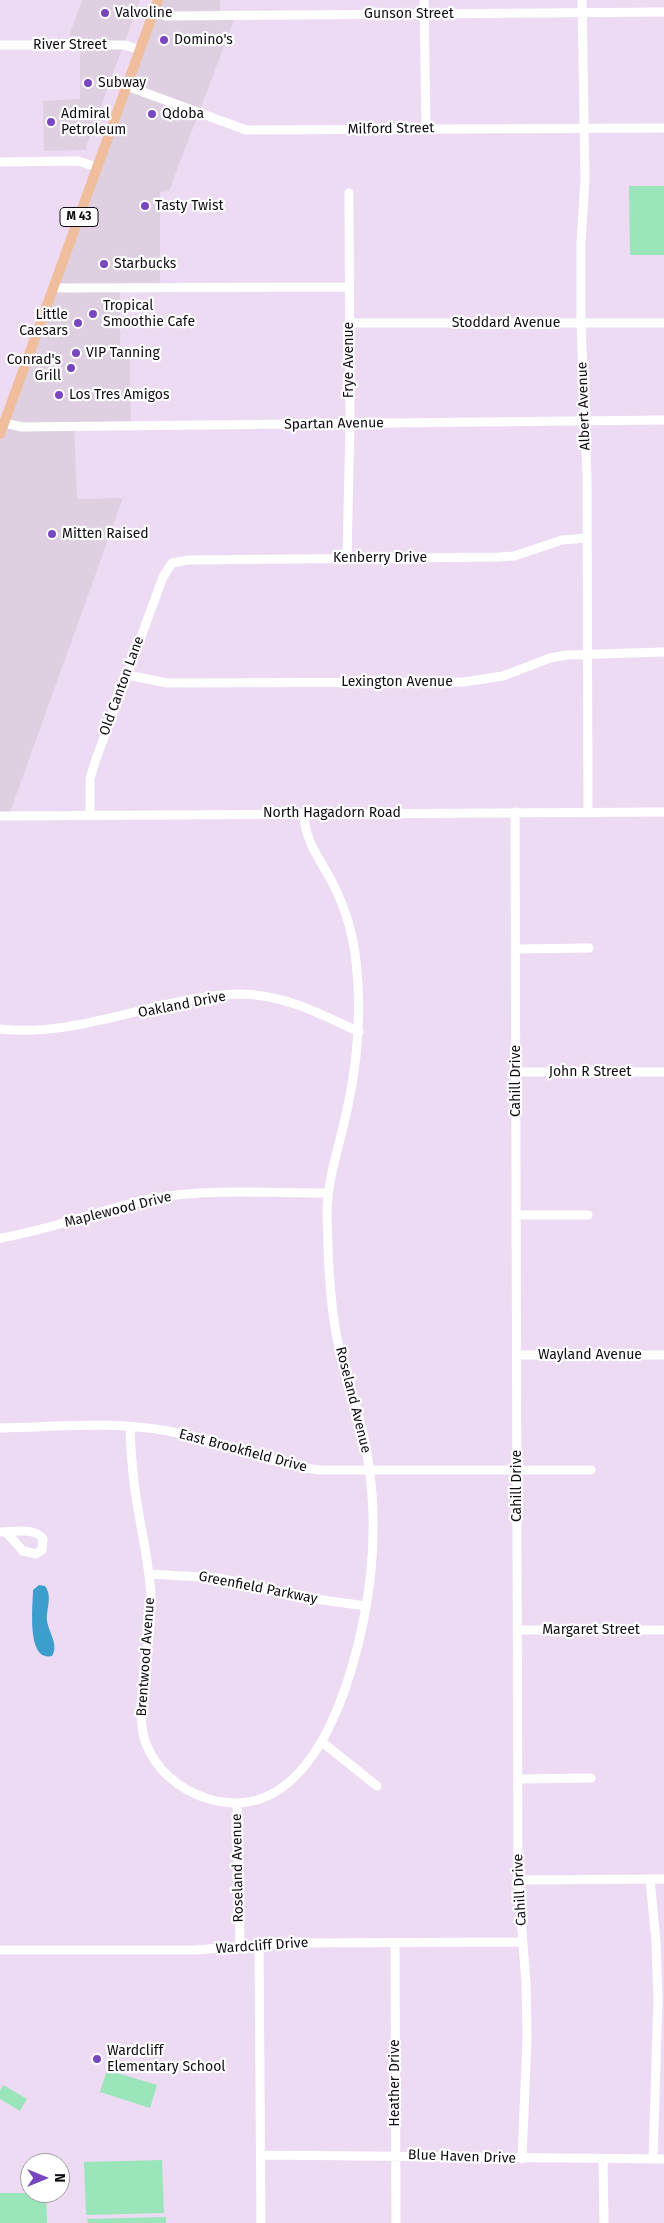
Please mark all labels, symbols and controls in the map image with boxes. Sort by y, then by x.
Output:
place label: Valvoline [115,5,173,21]
street label: Gunson Street [364,6,454,22]
marker: Valvoline [99,7,111,19]
place label: Domino's [174,32,233,48]
marker: Domino's [158,34,170,46]
street label: River Street [33,37,107,53]
place label: Subway [98,75,146,91]
marker: Subway [82,77,94,89]
place label: Admiral Petroleum [61,106,126,138]
place label: Qdoba [162,106,204,122]
marker: Qdoba [146,108,158,120]
marker: Admiral Petroleum [45,116,57,128]
street label: Milford Street [348,120,434,138]
place label: Tasty Twist [155,198,224,214]
marker: Tasty Twist [139,200,151,212]
road number: M 43 [60,208,98,226]
place label: Starbucks [114,256,176,272]
marker: Starbucks [98,258,110,270]
place label: Tropical Smoothie Cafe [103,298,195,331]
place label: Little Caesars [19,307,68,340]
marker: Tropical Smoothie Cafe [87,308,99,320]
street label: Stoddard Avenue [452,315,560,331]
marker: Little Caesars [72,317,84,329]
street label: Frye Avenue [341,322,357,398]
place label: VIP Tanning [86,345,160,361]
marker: VIP Tanning [70,347,82,359]
place label: Conrad's Grill [7,352,61,384]
street label: Albert Avenue [574,361,594,451]
marker: Conrad's Grill [65,362,77,374]
place label: Los Tres Amigos [69,387,169,403]
marker: Los Tres Amigos [53,389,65,401]
street label: Spartan Avenue [284,415,384,433]
place label: Mitten Raised [62,526,149,542]
marker: Mitten Raised [46,528,58,540]
street label: Kenberry Drive [333,550,427,566]
street label: Old Canton Lane [96,634,148,738]
street label: Lexington Avenue [341,674,453,690]
street label: North Hagadorn Road [263,805,401,821]
street label: Oakland Drive [137,988,227,1022]
street label: Cahill Drive [508,1045,524,1117]
street label: John R Street [549,1064,631,1080]
street label: Maplewood Drive [63,1189,173,1231]
street label: Roseland Avenue [332,1345,374,1455]
street label: Wayland Avenue [538,1347,642,1363]
street label: East Brookfield Drive [177,1426,309,1476]
street label: Cahill Drive [509,1450,525,1522]
street label: Greenfield Parkway [197,1568,319,1608]
street label: Brentwood Avenue [133,1597,159,1717]
street label: Margaret Street [542,1622,640,1638]
street label: Roseland Avenue [229,1813,247,1923]
street label: Cahill Drive [510,1854,530,1926]
street label: Wardcliff Drive [215,1934,309,1958]
street label: Heather Drive [387,2039,403,2127]
place label: Wardcliff Elementary School [107,2043,225,2076]
marker: Wardcliff Elementary School [91,2053,103,2065]
street label: Blue Haven Drive [408,2147,516,2167]
north arrow [20,2153,70,2203]
text: N [51,2173,68,2183]

